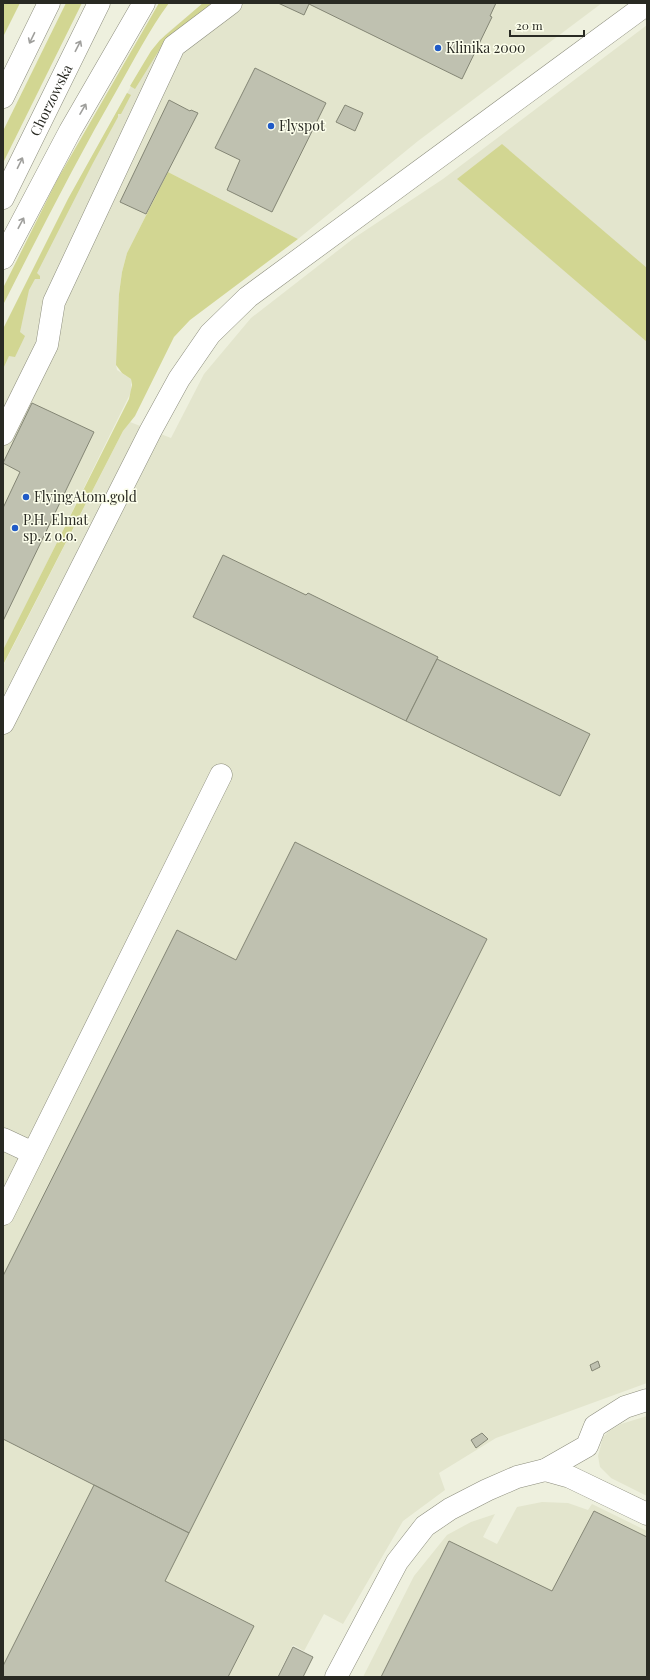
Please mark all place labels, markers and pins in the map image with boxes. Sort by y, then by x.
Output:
place label: Klinika 2000 [446,38,526,57]
marker: Klinika 2000 [433,43,443,53]
place label: Flyspot [279,116,326,135]
marker: Flyspot [266,121,276,131]
place label: FlyingAtom.gold [34,487,137,506]
marker: FlyingAtom.gold [21,492,31,502]
place label: P.H. Elmat sp. z o.o. [23,510,89,545]
marker: P.H. Elmat sp. z o.o. [10,523,20,533]

